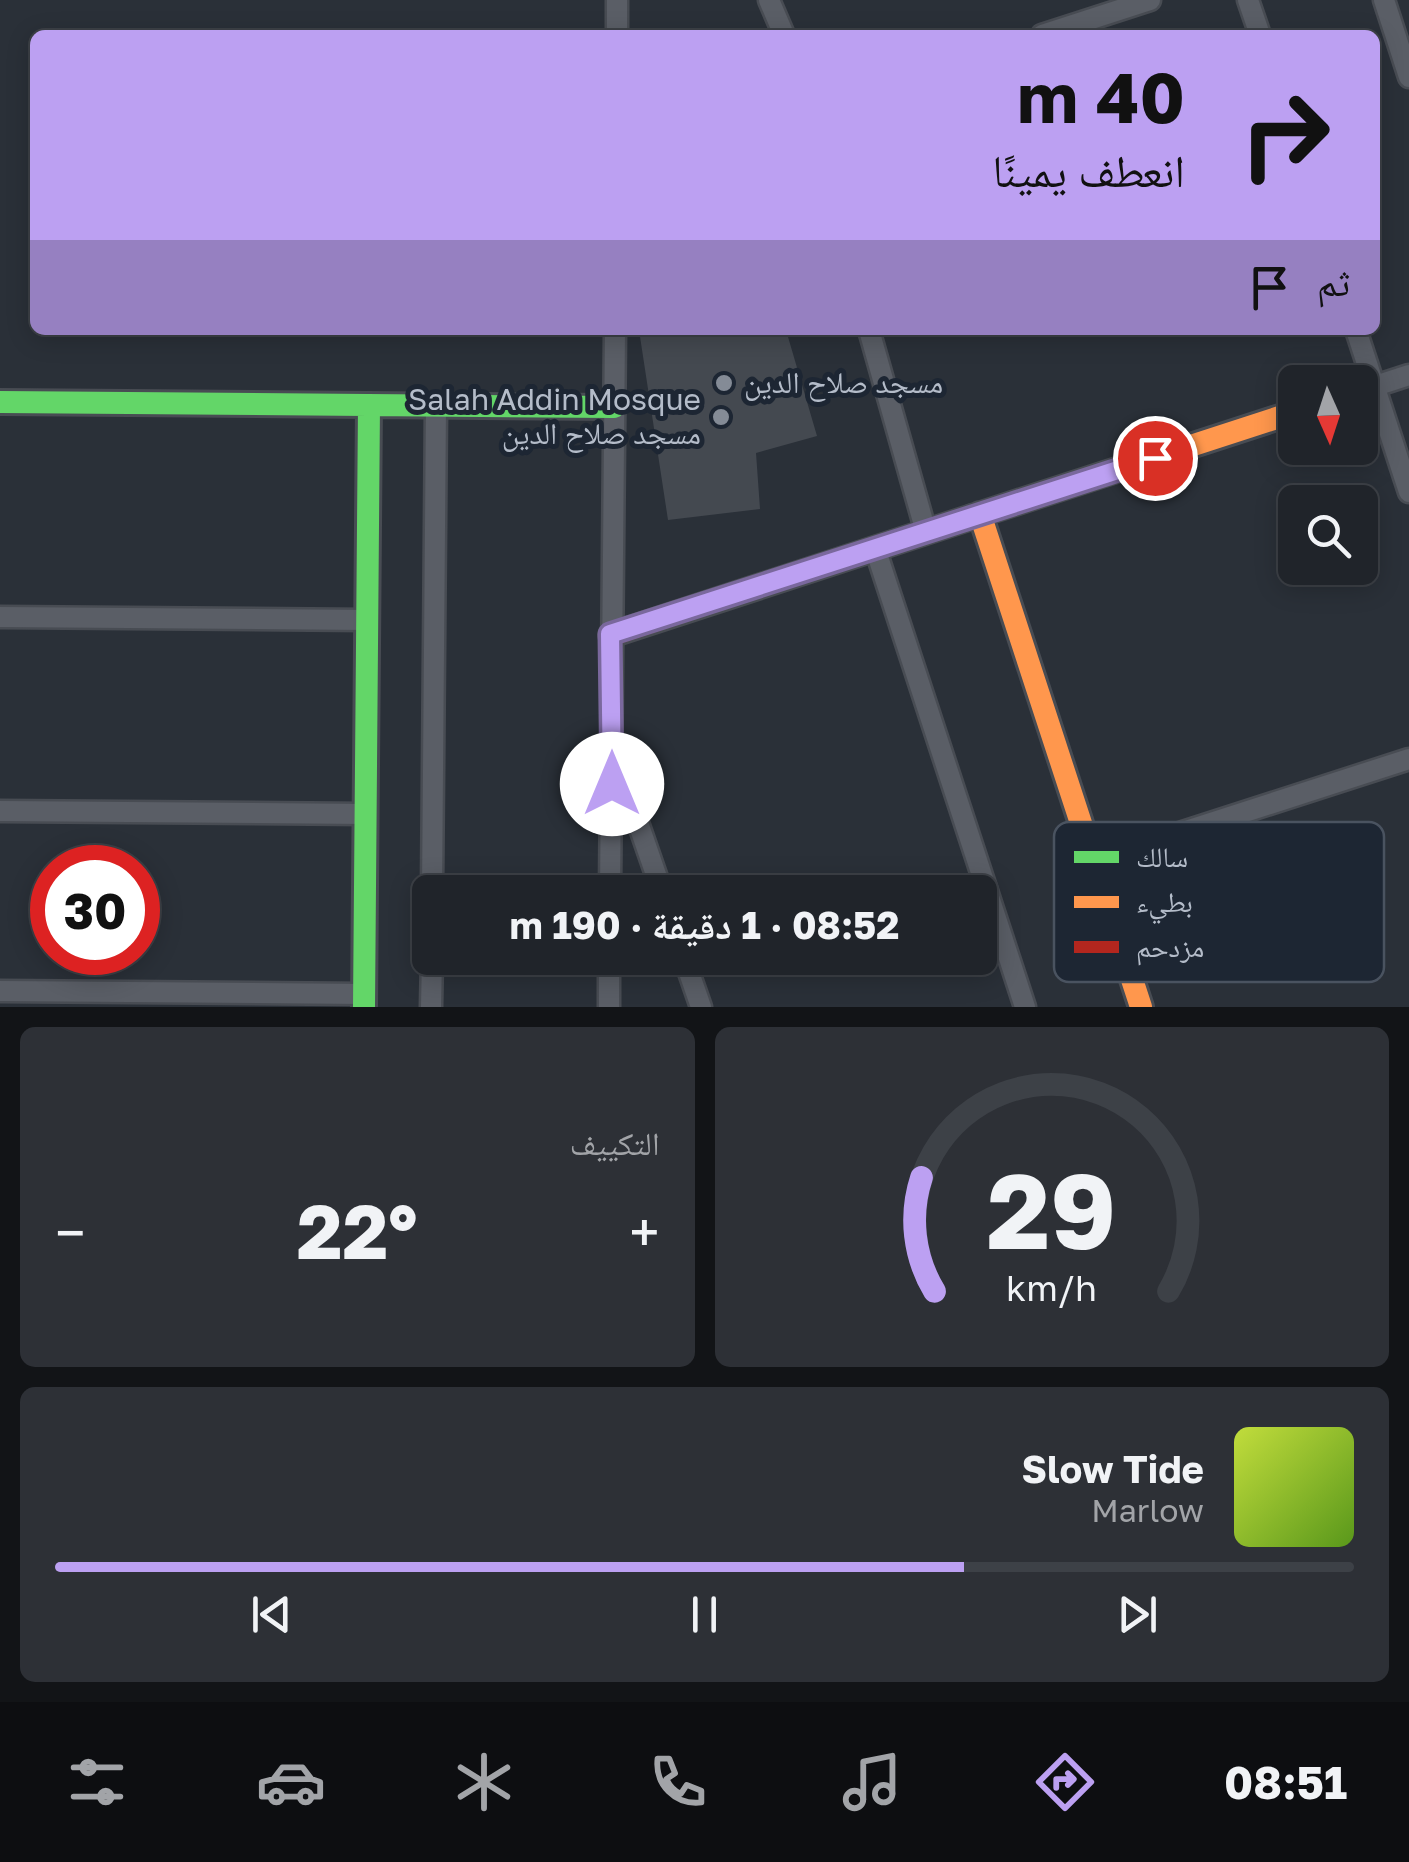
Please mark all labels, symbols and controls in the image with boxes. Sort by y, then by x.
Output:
text: 40 m [1017,54,1185,138]
icon: right [1220,70,1350,200]
text: انعطف يمينًا [992,143,1185,197]
text: ثم [1317,259,1350,304]
icon: arrive [1242,260,1297,315]
place label: مسجد صلاح الدين [744,364,943,402]
north arrow [1278,365,1378,465]
map controls [1278,365,1378,585]
marker: مسجد صلاح الدين [713,372,735,394]
place label: Salah Addin Mosque مسجد صلاح الدين [408,381,701,453]
marker: Salah Addin Mosque مسجد صلاح الدين [710,406,732,428]
pin [1113,416,1198,501]
icon: arrive [1128,431,1183,486]
button: search [1278,485,1378,585]
position arrow [560,732,664,836]
legend [1054,822,1384,982]
text: سالك [1136,840,1188,873]
speed limit sign: 30 [30,845,160,975]
text: بطيء [1136,885,1193,925]
text: 08:52 · 1 دقيقة · 190 m [510,902,899,947]
text: مزدحم [1136,930,1204,966]
text: التكييف [570,1124,660,1162]
text: 29 [987,1147,1116,1272]
text: 22° [297,1185,418,1276]
text: − [55,1199,85,1265]
text: + [629,1199,659,1265]
text: km/h [1006,1266,1097,1309]
text: Slow Tide [1021,1446,1204,1491]
text: Marlow [1091,1491,1204,1529]
icon: previous [244,1587,299,1642]
icon: pause [677,1587,732,1642]
icon: next [1110,1587,1165,1642]
icon: filters [62,1747,132,1817]
icon: car [256,1747,326,1817]
icon: climate [449,1747,519,1817]
icon: phone [643,1747,713,1817]
icon: music [837,1747,907,1817]
icon: directions [1030,1747,1100,1817]
text: 08:51 [1224,1755,1347,1809]

